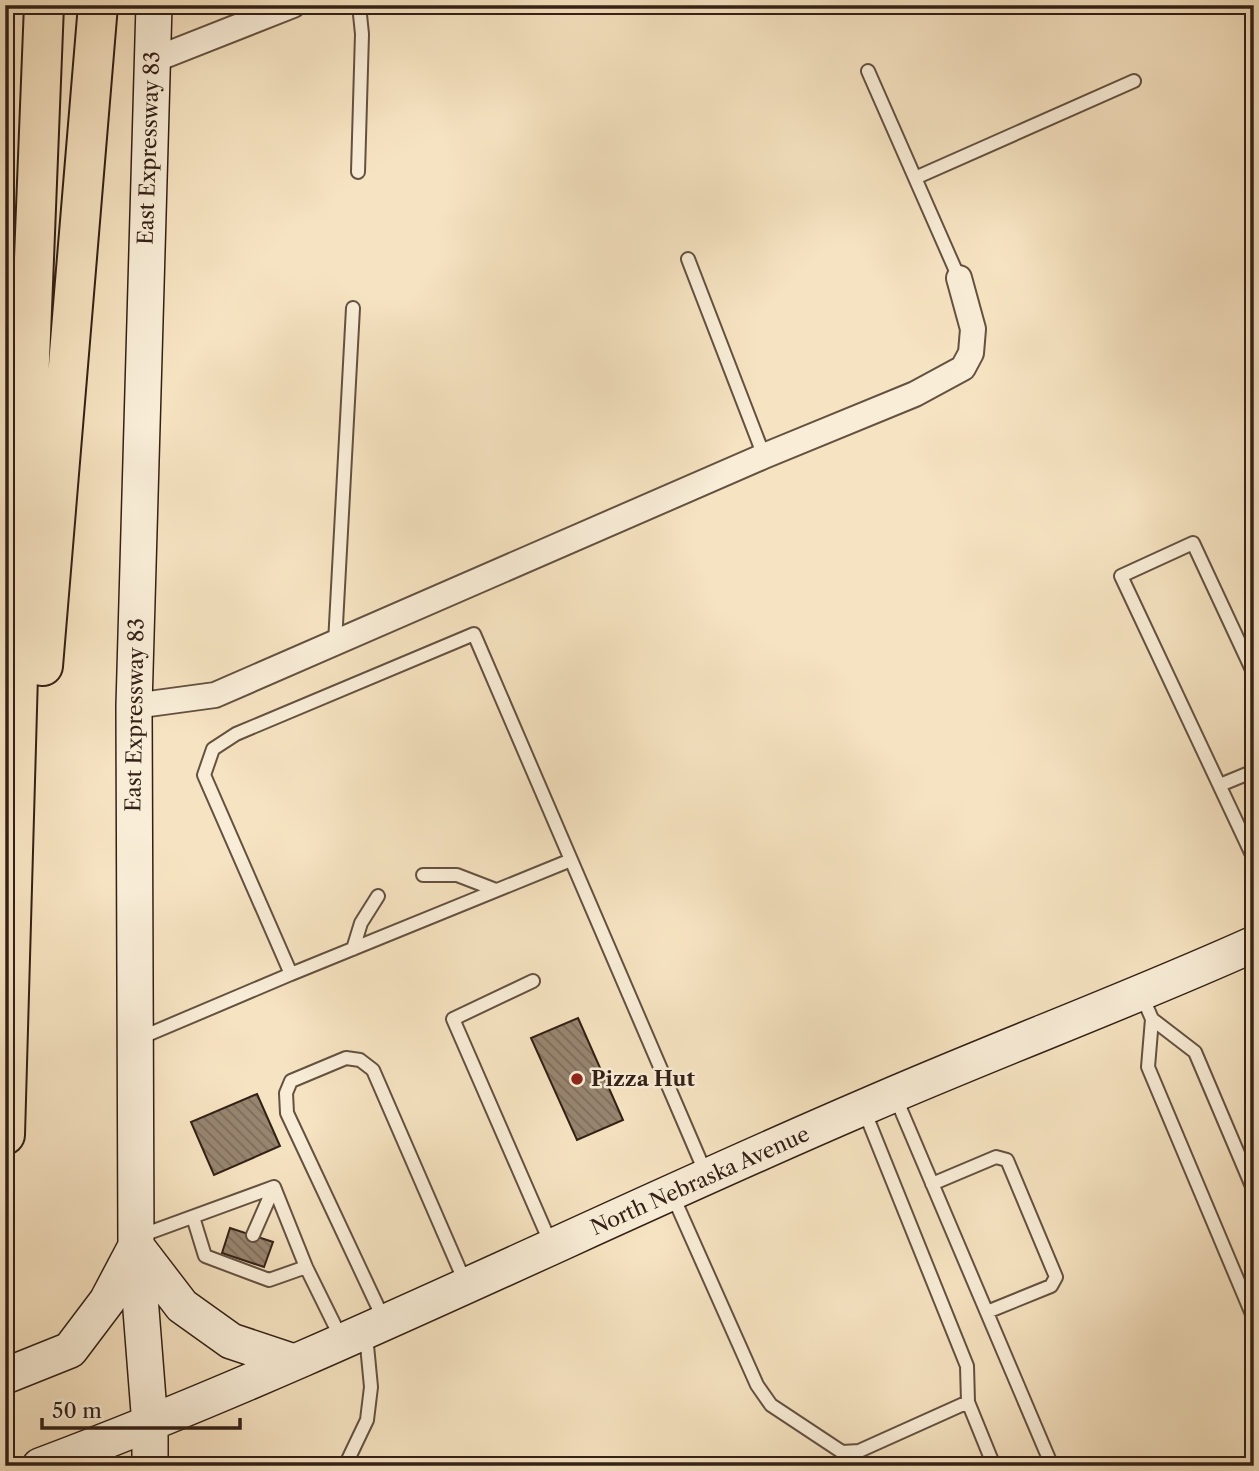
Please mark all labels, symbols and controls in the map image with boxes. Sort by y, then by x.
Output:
street label: East Expressway 83 [133,51,164,245]
street label: East Expressway 83 [120,618,149,812]
place label: Pizza Hut [591,1066,695,1091]
marker: Pizza Hut [569,1071,585,1087]
street label: North Nebraska Avenue [587,1121,813,1240]
scale bar [42,1387,240,1431]
text: 50 m [52,1398,102,1423]

